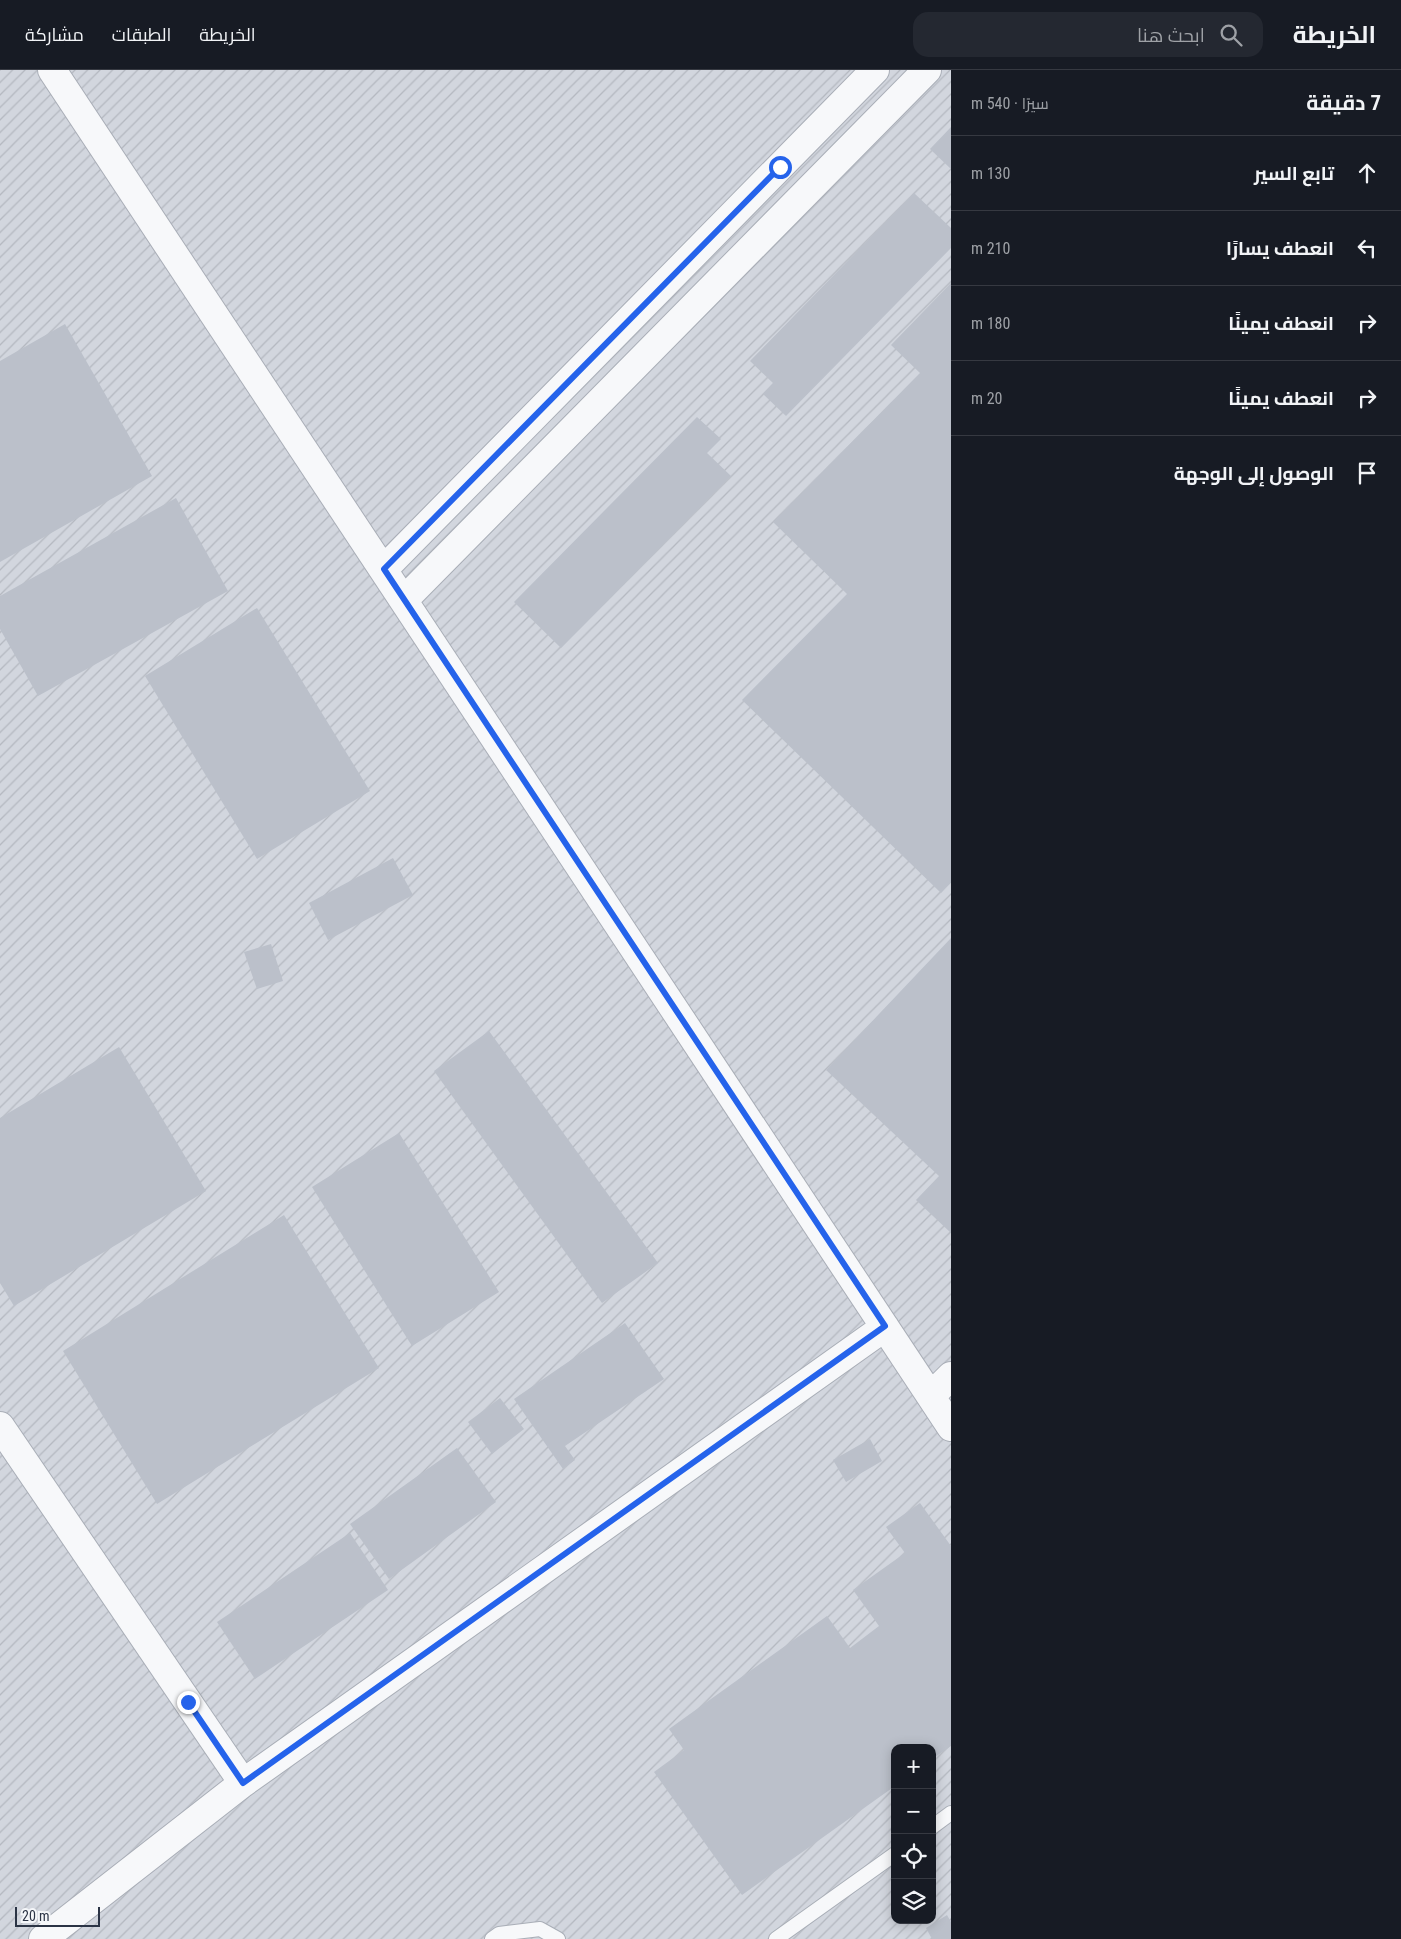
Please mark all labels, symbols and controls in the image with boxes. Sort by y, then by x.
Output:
search box [913,12,1263,57]
icon: search [1217,21,1245,49]
text: الخريطة [1293,21,1376,49]
text: مشاركة [25,24,84,45]
text: الطبقات [112,24,171,45]
text: الخريطة [199,24,256,45]
text: ابحث هنا [1137,24,1205,47]
text: 7 دقيقة [1306,91,1381,115]
text: سيرًا · 540 m [971,94,1049,113]
route start [769,156,792,179]
icon: ahead [1353,159,1381,187]
text: تابع السير [1254,162,1334,185]
text: 130 m [971,164,1010,183]
icon: left [1353,234,1381,262]
text: انعطف يسارًا [1226,237,1334,260]
text: 210 m [971,239,1010,258]
icon: right [1353,309,1381,337]
text: انعطف يمينًا [1228,312,1334,335]
text: 180 m [971,314,1010,333]
icon: right [1353,384,1381,412]
text: انعطف يمينًا [1228,387,1334,410]
text: 20 m [971,389,1003,408]
icon: arrive [1353,459,1381,487]
text: الوصول إلى الوجهة [1174,462,1334,485]
route end [177,1691,200,1714]
map controls [891,1744,936,1924]
button: + [891,1744,936,1789]
button: − [891,1789,936,1834]
button: locate [891,1834,936,1879]
button: layers [891,1879,936,1924]
scale bar [15,1904,100,1927]
text: 20 m [22,1908,50,1924]

